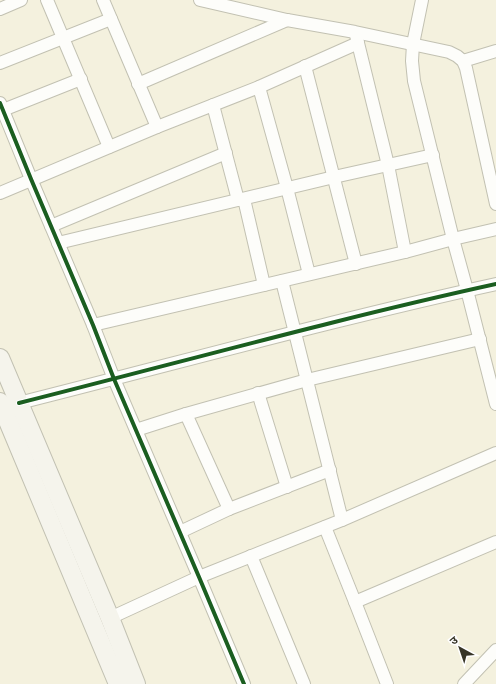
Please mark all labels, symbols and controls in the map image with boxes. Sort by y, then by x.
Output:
north arrow [440,628,480,668]
text: उ [447,633,460,647]

